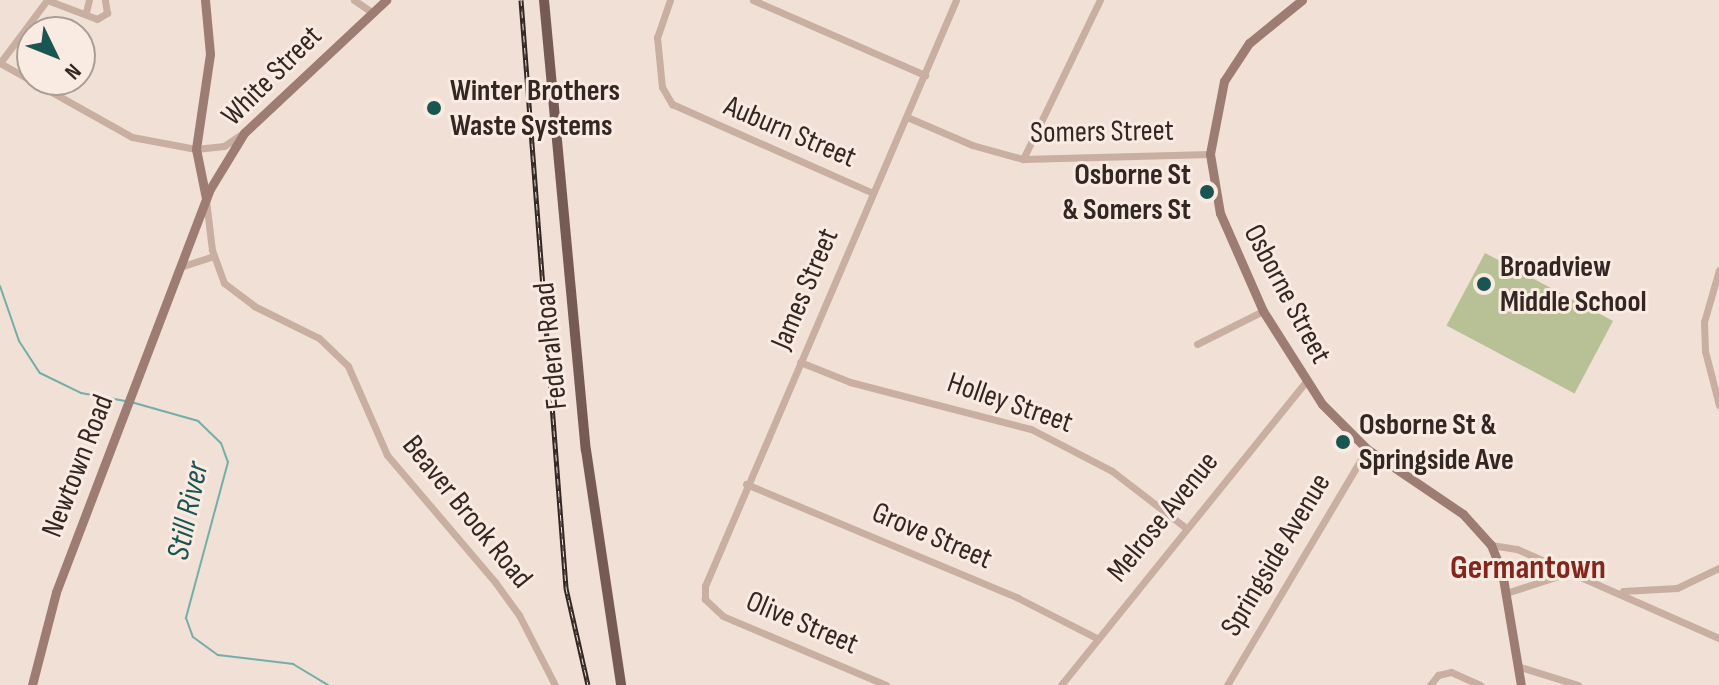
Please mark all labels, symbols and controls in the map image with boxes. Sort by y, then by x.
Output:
north arrow [16,16,96,96]
street label: White Street [214,18,330,134]
text: N [59,58,86,85]
place label: Winter Brothers Waste Systems [450,73,620,144]
street label: Auburn Street [719,88,861,176]
marker: Winter Brothers Waste Systems [425,99,443,117]
street label: Somers Street [1030,113,1174,151]
place label: Osborne St & Somers St [1062,157,1191,228]
marker: Osborne St & Somers St [1198,183,1216,201]
street label: Osborne Street [1235,218,1339,370]
street label: James Street [763,223,847,355]
place label: Broadview Middle School [1500,249,1647,320]
marker: Broadview Middle School [1475,275,1493,293]
street label: Federal Road [526,281,576,411]
street label: Holley Street [943,365,1077,441]
street label: Newtown Road [34,390,122,542]
place label: Osborne St & Springside Ave [1359,407,1514,478]
street label: Beaver Brook Road [394,428,540,596]
marker: Osborne St & Springside Ave [1334,433,1352,451]
street label: Melrose Avenue [1100,445,1226,589]
water label: Still River [160,459,218,563]
street label: Springside Avenue [1213,467,1339,643]
street label: Grove Street [867,495,997,577]
district label: Germantown [1450,548,1606,588]
street label: Olive Street [741,583,863,663]

